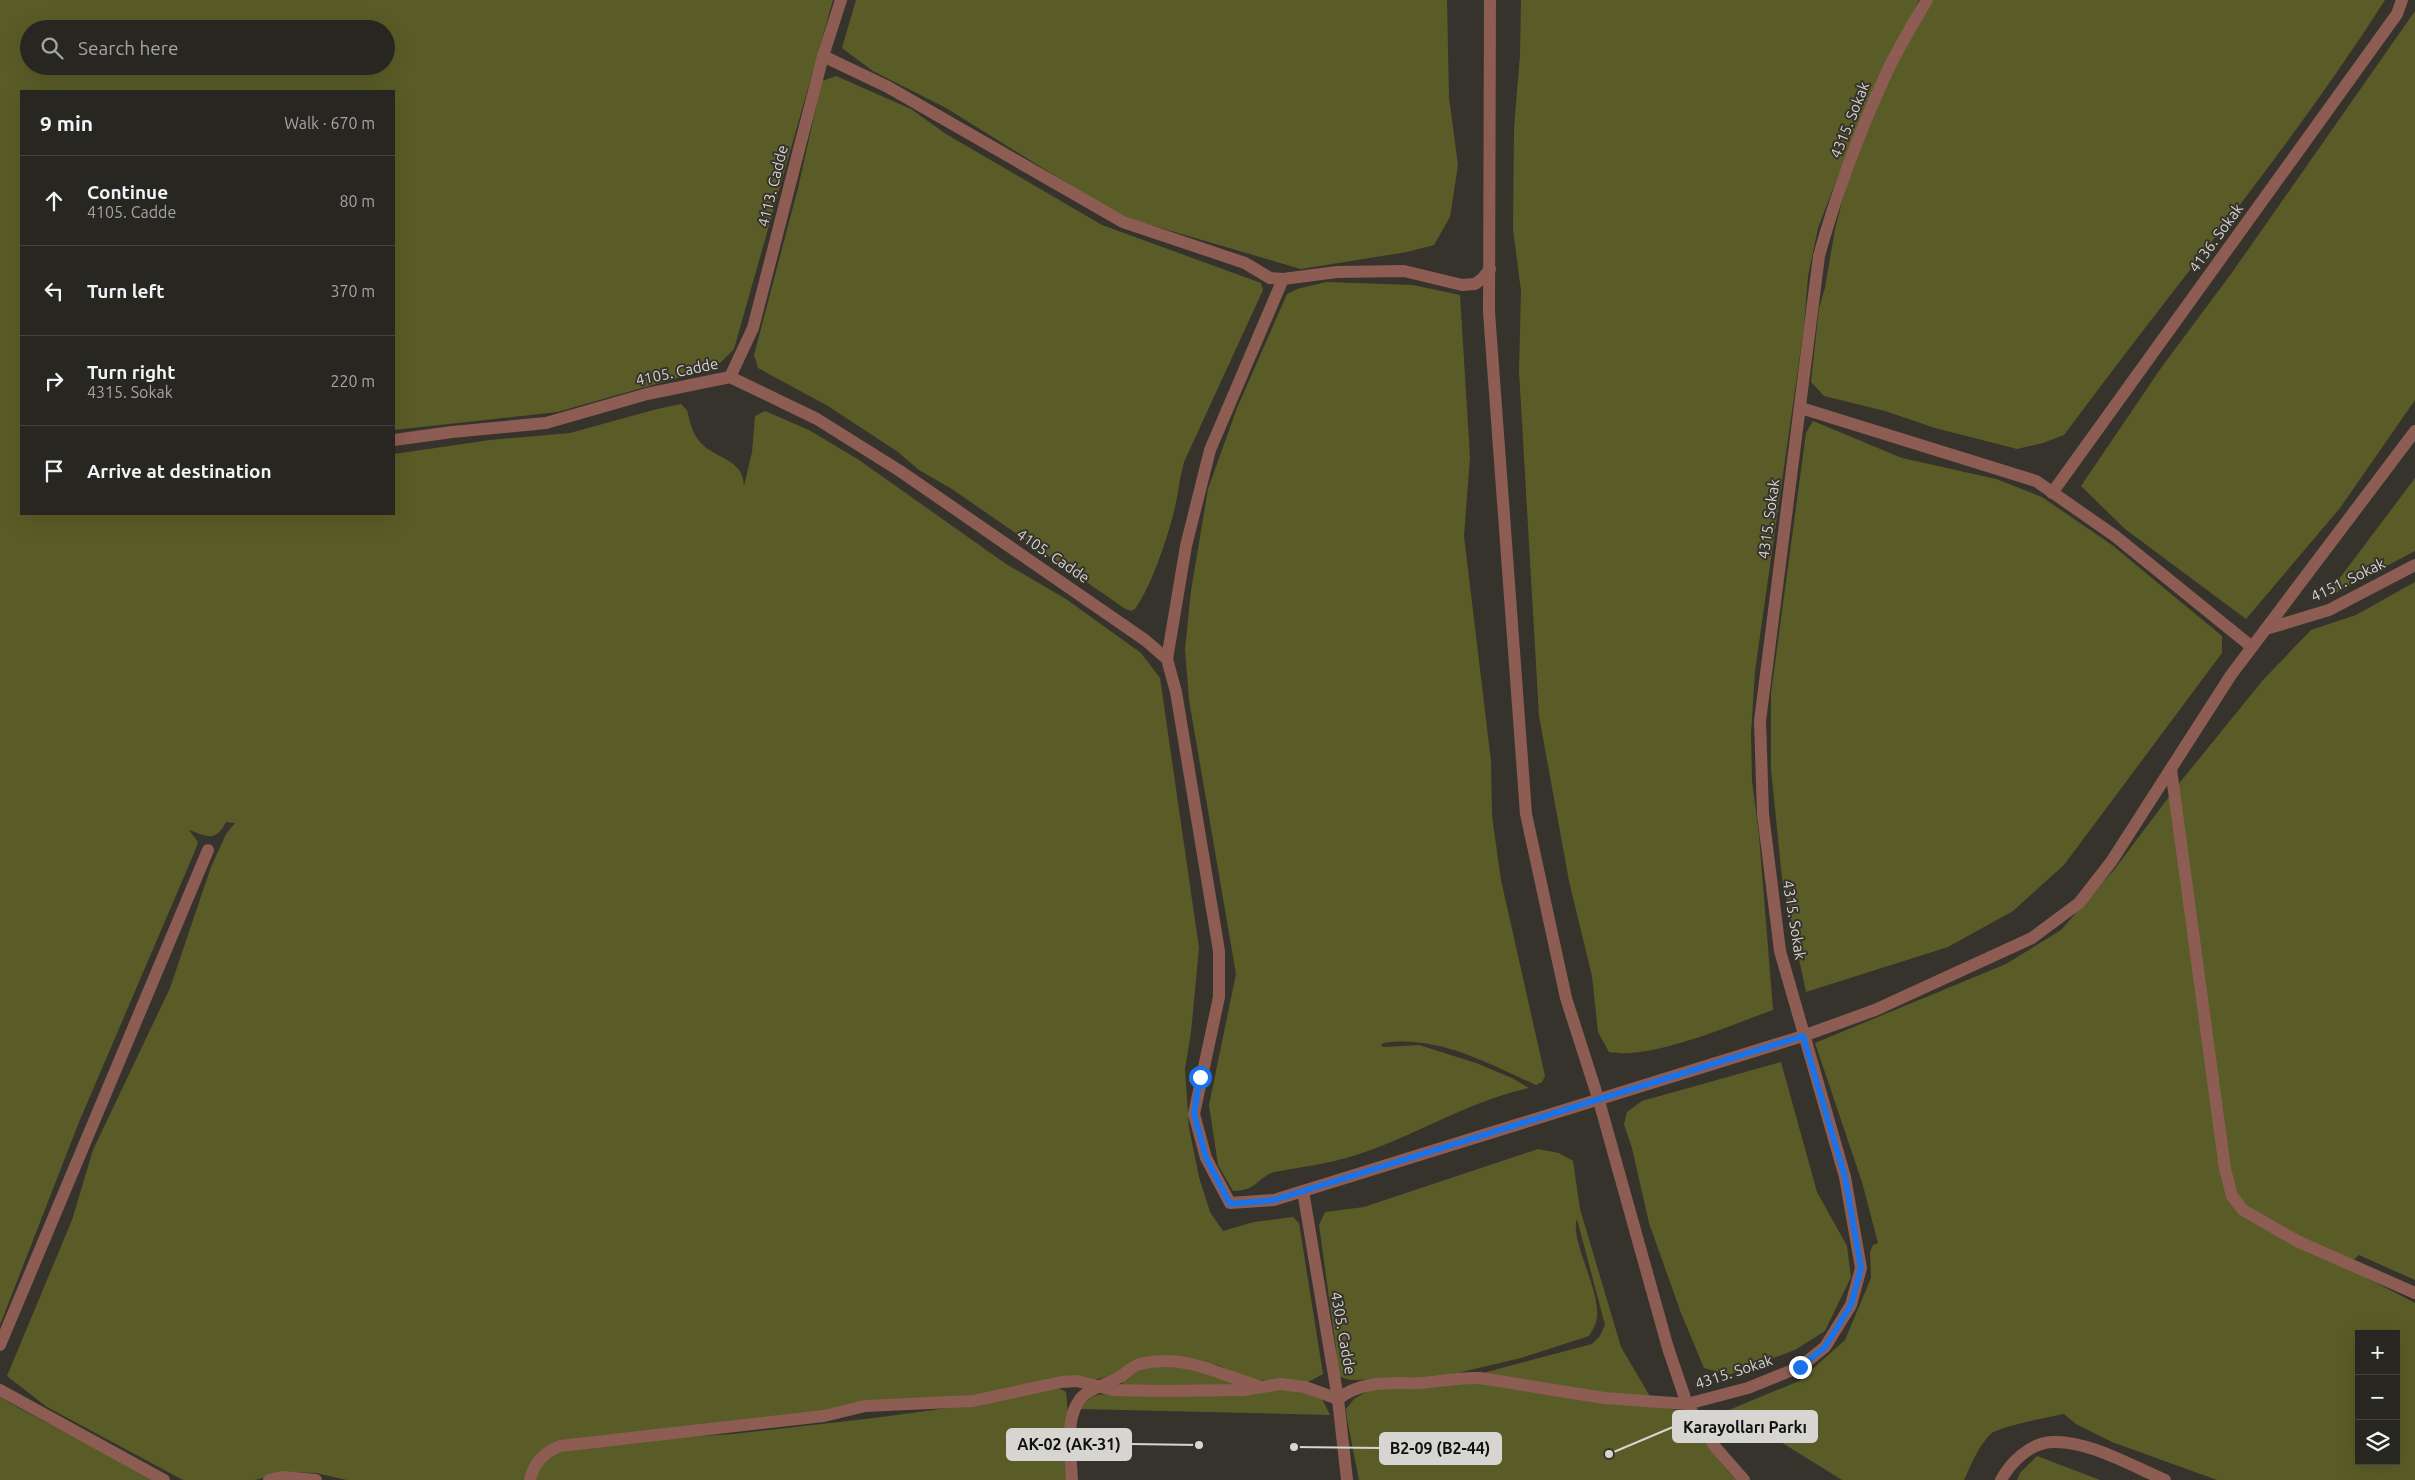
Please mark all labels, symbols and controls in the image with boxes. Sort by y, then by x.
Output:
search box [20,20,395,75]
icon: search [38,34,66,62]
text: Search here [78,37,178,59]
street label: 4315. Sokak [1827,79,1873,160]
text: 9 min [40,111,93,135]
text: Walk · 670 m [284,114,375,132]
street label: 4113. Cadde [754,143,791,229]
text: Continue [87,181,168,203]
icon: ahead [40,187,68,215]
text: 80 m [339,192,375,210]
street label: 4136. Sokak [2185,200,2246,275]
text: 4105. Cadde [87,203,176,221]
icon: left [40,277,68,305]
text: Turn left [87,280,165,302]
text: 370 m [330,282,375,300]
street label: 4105. Cadde [634,354,720,389]
text: Turn right [87,361,175,383]
icon: right [40,367,68,395]
text: 220 m [330,372,375,390]
text: 4315. Sokak [87,383,173,401]
icon: arrive [40,457,68,485]
text: Arrive at destination [87,460,272,482]
street label: 4315. Sokak [1754,477,1783,560]
street label: 4105. Cadde [1014,525,1093,586]
street label: 4151. Sokak [2308,554,2388,605]
street label: 4315. Sokak [1780,879,1809,961]
route start [1189,1066,1212,1089]
street label: 4305. Cadde [1328,1290,1359,1376]
map controls [2355,1330,2400,1465]
button: + [2355,1330,2400,1375]
street label: 4315. Sokak [1693,1351,1775,1392]
route end [1789,1356,1812,1379]
button: − [2355,1375,2400,1420]
callout: Karayolları Parkı [1673,1411,1817,1442]
text: Karayolları Parkı [1683,1418,1807,1436]
button: layers [2355,1420,2400,1465]
callout: AK-02 (AK-31) [1007,1429,1131,1460]
callout: B2-09 (B2-44) [1380,1433,1501,1464]
text: AK-02 (AK-31) [1017,1435,1121,1454]
text: B2-09 (B2-44) [1390,1439,1490,1458]

